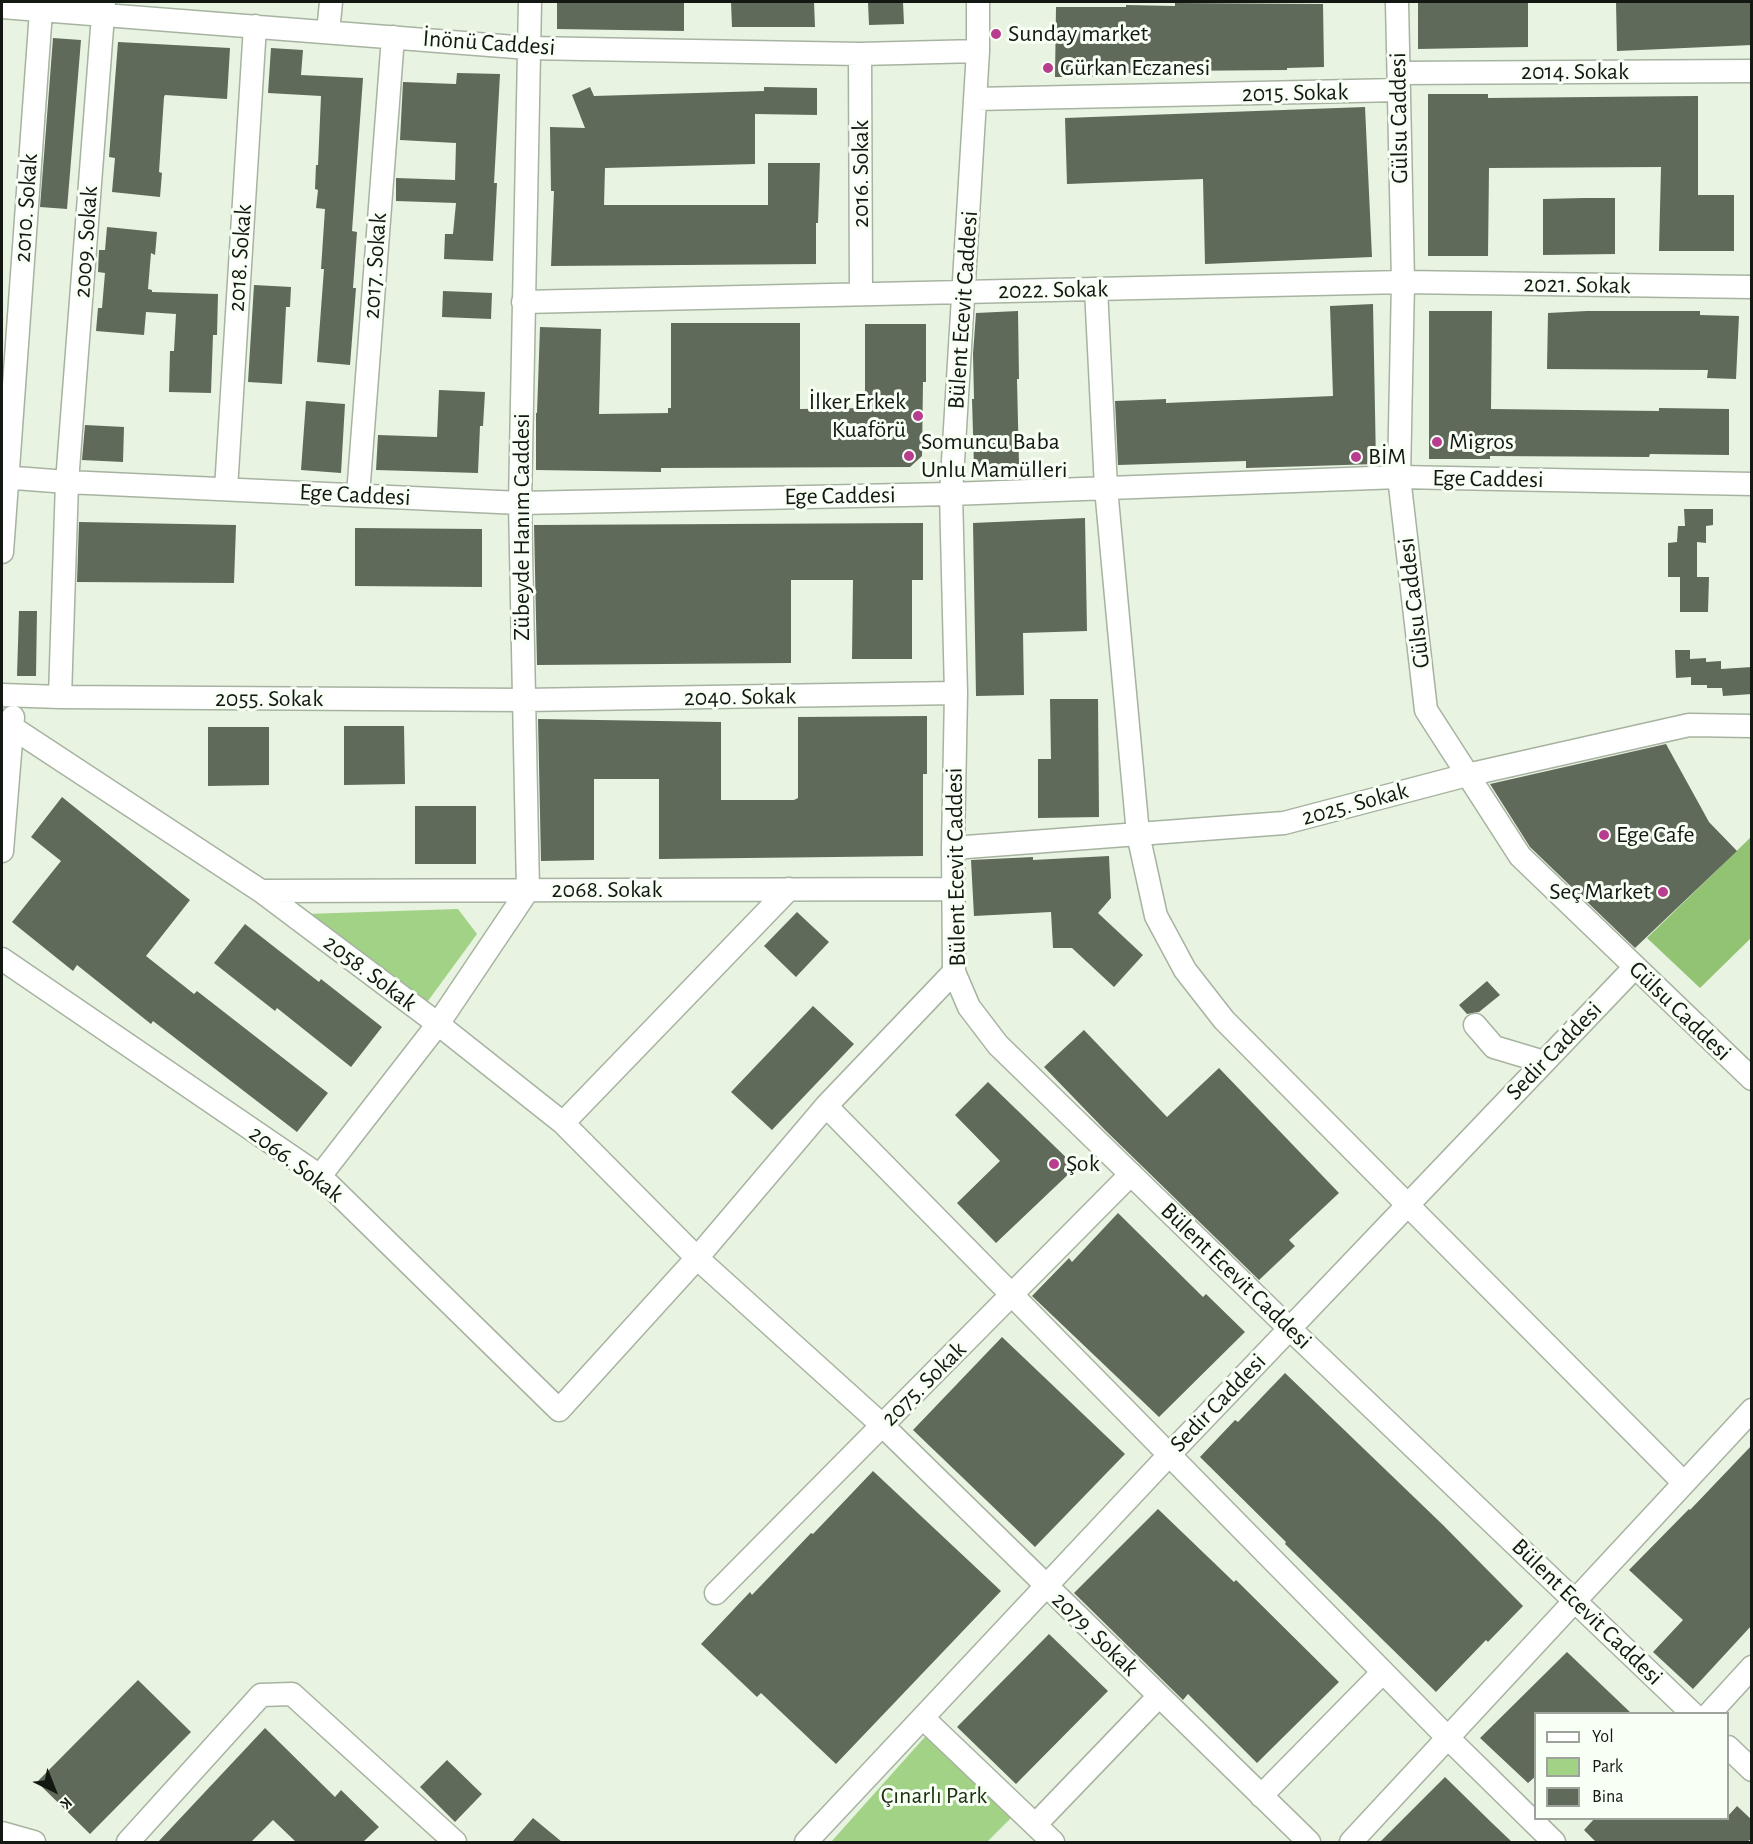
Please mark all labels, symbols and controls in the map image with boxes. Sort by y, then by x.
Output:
place label: Sunday market [1008,20,1148,48]
street label: İnönü Caddesi [422,24,556,62]
marker: Sunday market [989,27,1003,41]
street label: Gülsu Caddesi [1383,52,1415,184]
place label: Gürkan Eczanesi [1060,54,1210,82]
street label: 2014. Sokak [1521,58,1629,86]
marker: Gürkan Eczanesi [1041,61,1055,75]
street label: 2015. Sokak [1242,78,1348,108]
street label: 2016. Sokak [847,120,875,228]
street label: 2010. Sokak [8,153,44,263]
street label: 2009. Sokak [68,185,104,299]
street label: 2018. Sokak [222,203,258,313]
street label: Bülent Ecevit Caddesi [942,210,984,410]
street label: 2017. Sokak [357,212,393,320]
street label: 2021. Sokak [1523,270,1631,300]
street label: 2022. Sokak [998,275,1108,305]
place label: İlker Erkek Kuaförü [809,388,906,444]
marker: İlker Erkek Kuaförü [911,409,925,423]
street label: Zübeyde Hanım Caddesi [508,413,536,641]
place label: Somuncu Baba Unlu Mamülleri [921,428,1068,484]
place label: Migros [1449,428,1514,456]
marker: Migros [1430,435,1444,449]
place label: BİM [1368,443,1406,471]
marker: Somuncu Baba Unlu Mamülleri [902,449,916,463]
marker: BİM [1349,450,1363,464]
street label: Ege Caddesi [1432,464,1544,494]
street label: Ege Caddesi [299,478,411,512]
street label: Ege Caddesi [784,481,896,511]
street label: Gülsu Caddesi [1392,536,1436,670]
street label: 2040. Sokak [684,682,796,712]
street label: 2055. Sokak [215,685,323,713]
street label: Bülent Ecevit Caddesi [940,767,972,967]
street label: 2025. Sokak [1299,776,1411,832]
place label: Ege Cafe [1616,821,1695,849]
marker: Ege Cafe [1597,828,1611,842]
street label: 2068. Sokak [552,876,662,904]
place label: Seç Market [1549,878,1651,906]
marker: Seç Market [1656,885,1670,899]
street label: 2058. Sokak [318,929,422,1017]
street label: Gülsu Caddesi [1623,955,1737,1067]
street label: Sedir Caddesi [1500,996,1608,1106]
street label: 2066. Sokak [243,1119,349,1209]
place label: Şok [1066,1150,1100,1178]
marker: Şok [1047,1157,1061,1171]
street label: Bülent Ecevit Caddesi [1154,1196,1318,1356]
street label: 2075. Sokak [876,1336,972,1432]
street label: Sedir Caddesi [1164,1348,1272,1458]
street label: Bülent Ecevit Caddesi [1505,1532,1669,1692]
street label: 2079. Sokak [1046,1586,1144,1682]
legend [1534,1712,1729,1820]
text: Yol [1592,1728,1614,1746]
text: Park [1592,1758,1623,1776]
north arrow [24,1760,84,1820]
park label: Çınarlı Park [881,1782,987,1810]
text: Bina [1592,1788,1624,1806]
text: K [57,1794,75,1812]

